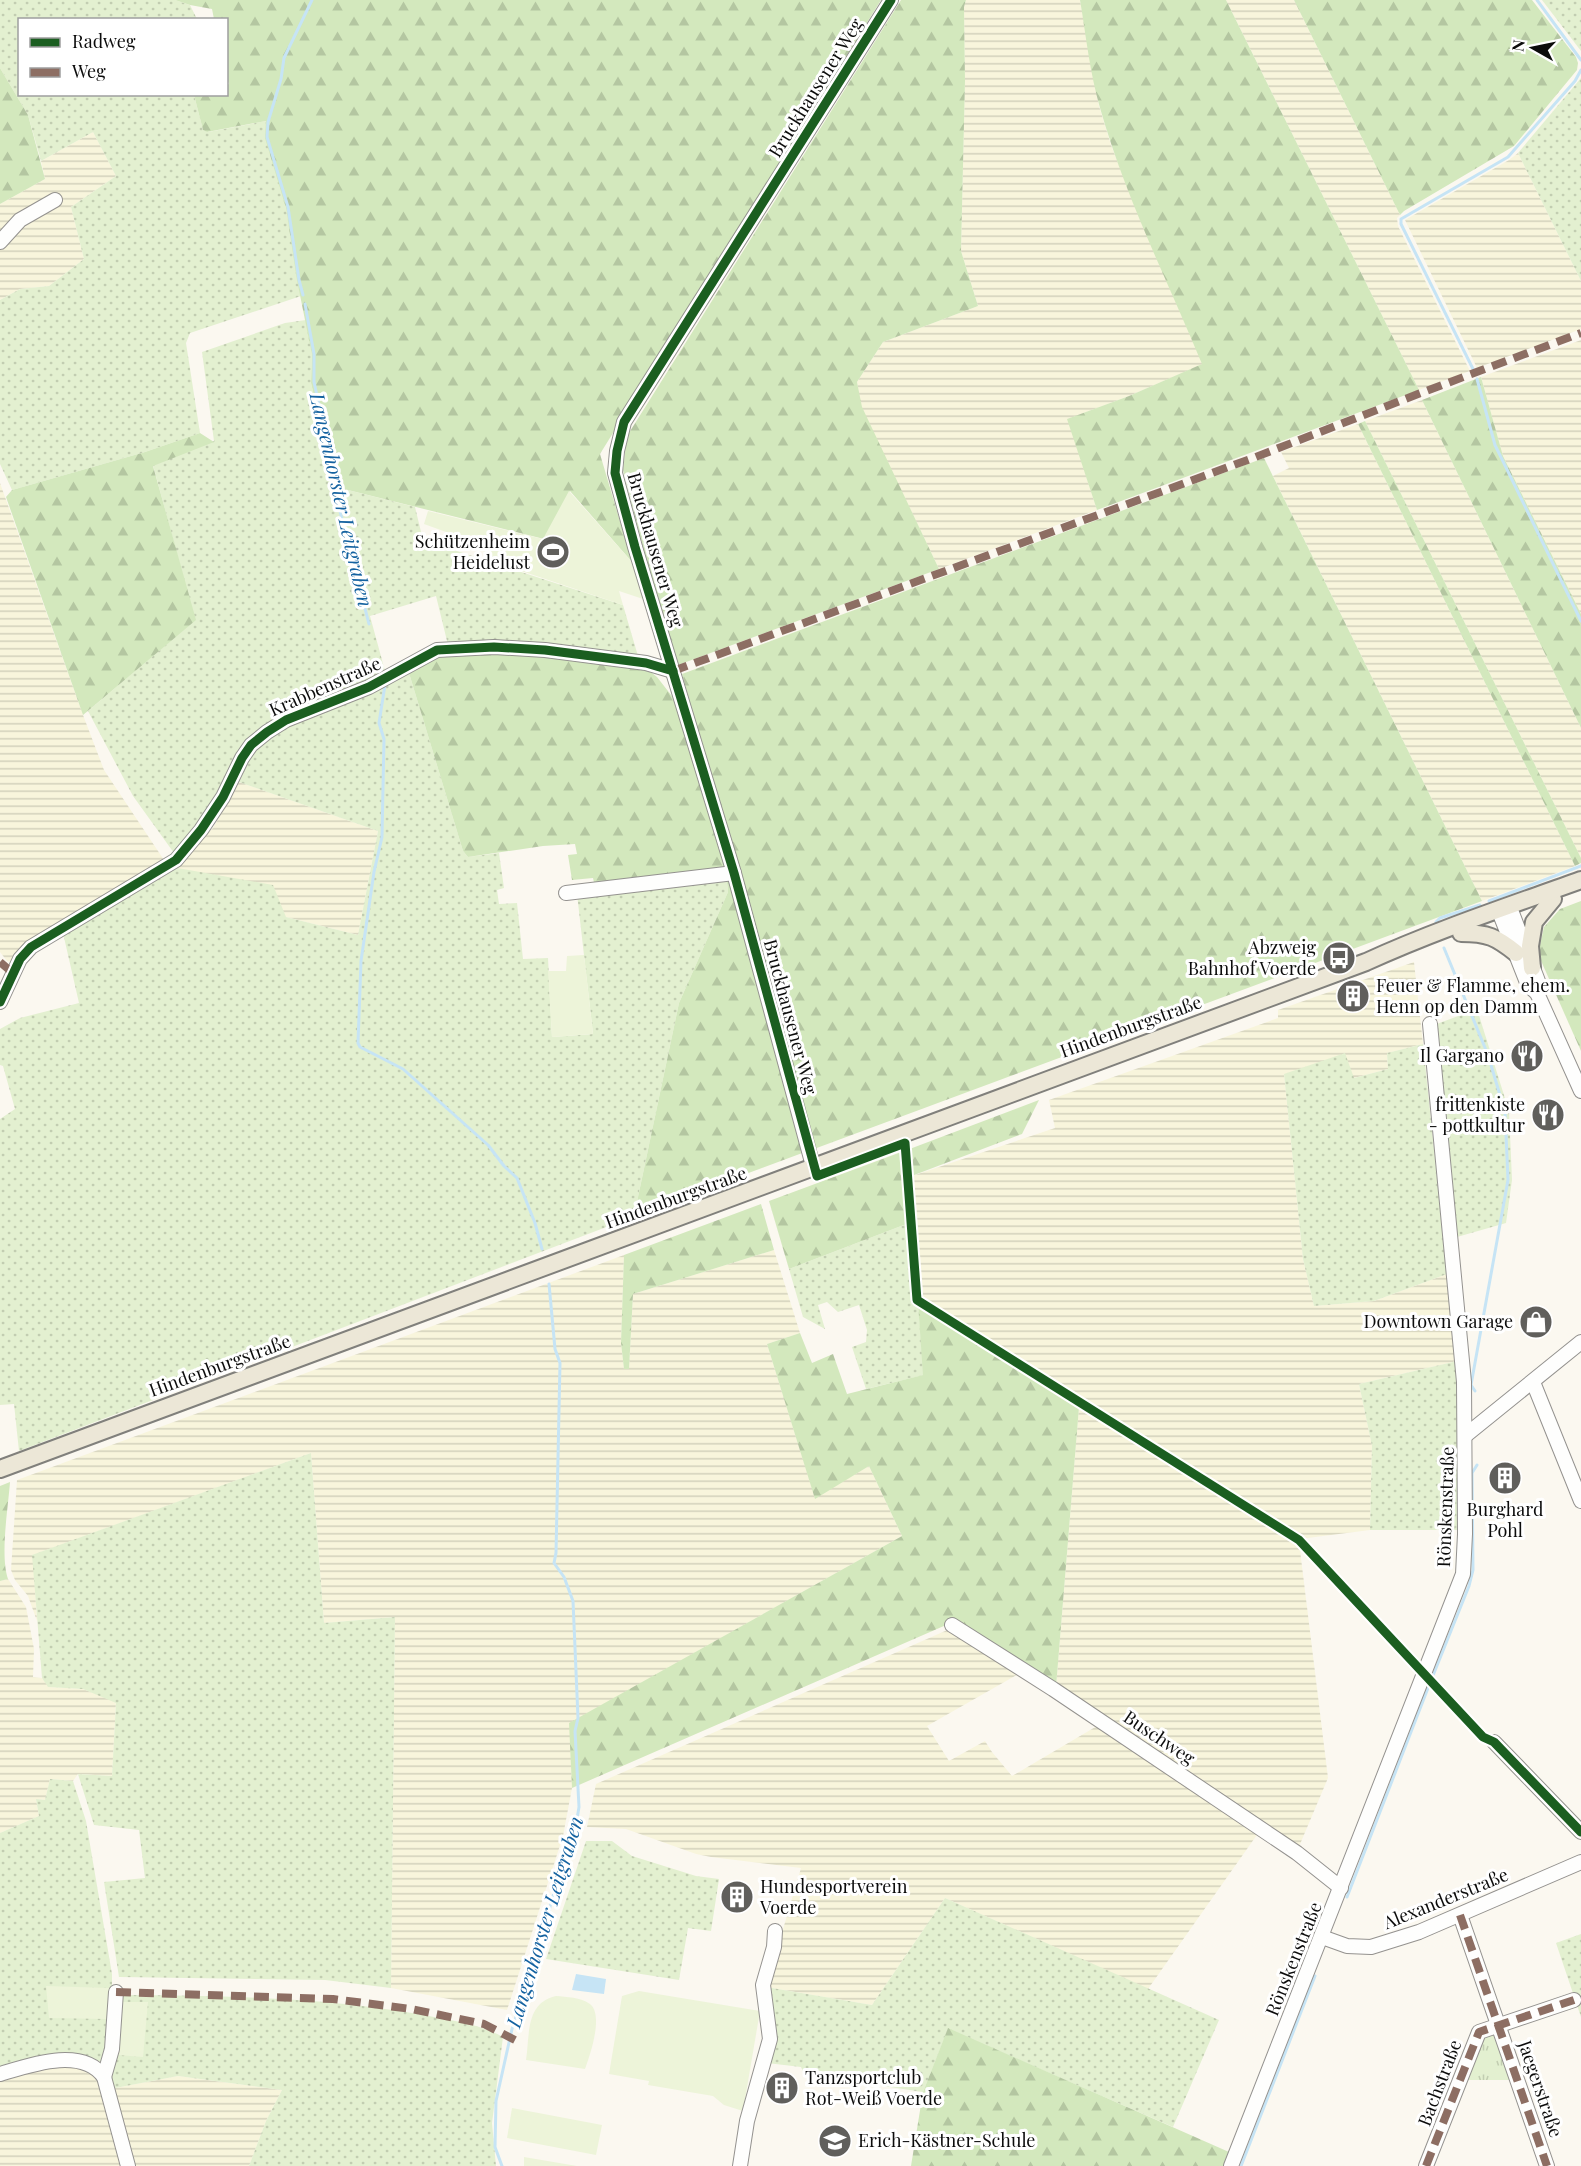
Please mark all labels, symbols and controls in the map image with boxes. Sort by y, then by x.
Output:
street label: Bruckhausener Weg [763,13,868,162]
legend [18,18,228,96]
north arrow [1503,18,1563,78]
text: Radweg [72,29,136,53]
text: N [1506,38,1529,53]
text: Weg [71,59,106,83]
water label: Langenhorster Leitgraben [304,389,380,610]
street label: Bruckhausener Weg [622,470,690,630]
place label: Schützenheim Heidelust [415,529,531,574]
sports icon: Schützenheim Heidelust [535,534,571,570]
street label: Krabbenstraße [265,651,384,721]
place label: Abzweig Bahnhof Voerde [1188,935,1316,980]
street label: Bruckhausener Weg [759,936,823,1098]
bus stop icon: Abzweig Bahnhof Voerde [1321,940,1357,976]
place label: Feuer & Flamme, ehem. Henn op den Damm [1376,973,1570,1018]
building icon: Feuer & Flamme, ehem. Henn op den Damm [1335,978,1371,1014]
street label: Hindenburgstraße [1057,989,1205,1063]
restaurant icon: Il Gargano [1509,1038,1545,1074]
place label: Il Gargano [1420,1043,1504,1067]
place label: frittenkiste - pottkultur [1429,1092,1525,1137]
restaurant icon: frittenkiste - pottkultur [1530,1097,1566,1133]
street label: Hindenburgstraße [602,1160,750,1234]
shop icon: Downtown Garage [1518,1304,1554,1340]
place label: Downtown Garage [1364,1309,1513,1333]
street label: Hindenburgstraße [146,1328,294,1402]
street label: Rönskenstraße [1431,1446,1459,1568]
building icon: Burghard Pohl [1487,1460,1523,1496]
place label: Burghard Pohl [1467,1497,1544,1542]
street label: Buschweg [1119,1705,1200,1770]
water label: Langenhorster Leitgraben [498,1813,589,2031]
street label: Alexanderstraße [1379,1862,1512,1934]
place label: Hundesportverein Voerde [759,1874,908,1919]
building icon: Hundesportverein Voerde [719,1879,755,1915]
street label: Rönskenstraße [1259,1898,1327,2019]
street label: Bachstraße [1412,2036,1466,2129]
street label: Jaegerstraße [1513,2036,1569,2140]
place label: Tanzsportclub Rot-Weiß Voerde [805,2065,942,2110]
building icon: Tanzsportclub Rot-Weiß Voerde [764,2070,800,2106]
school or university icon: Erich-Kästner-Schule [817,2123,853,2159]
place label: Erich-Kästner-Schule [858,2128,1035,2152]

